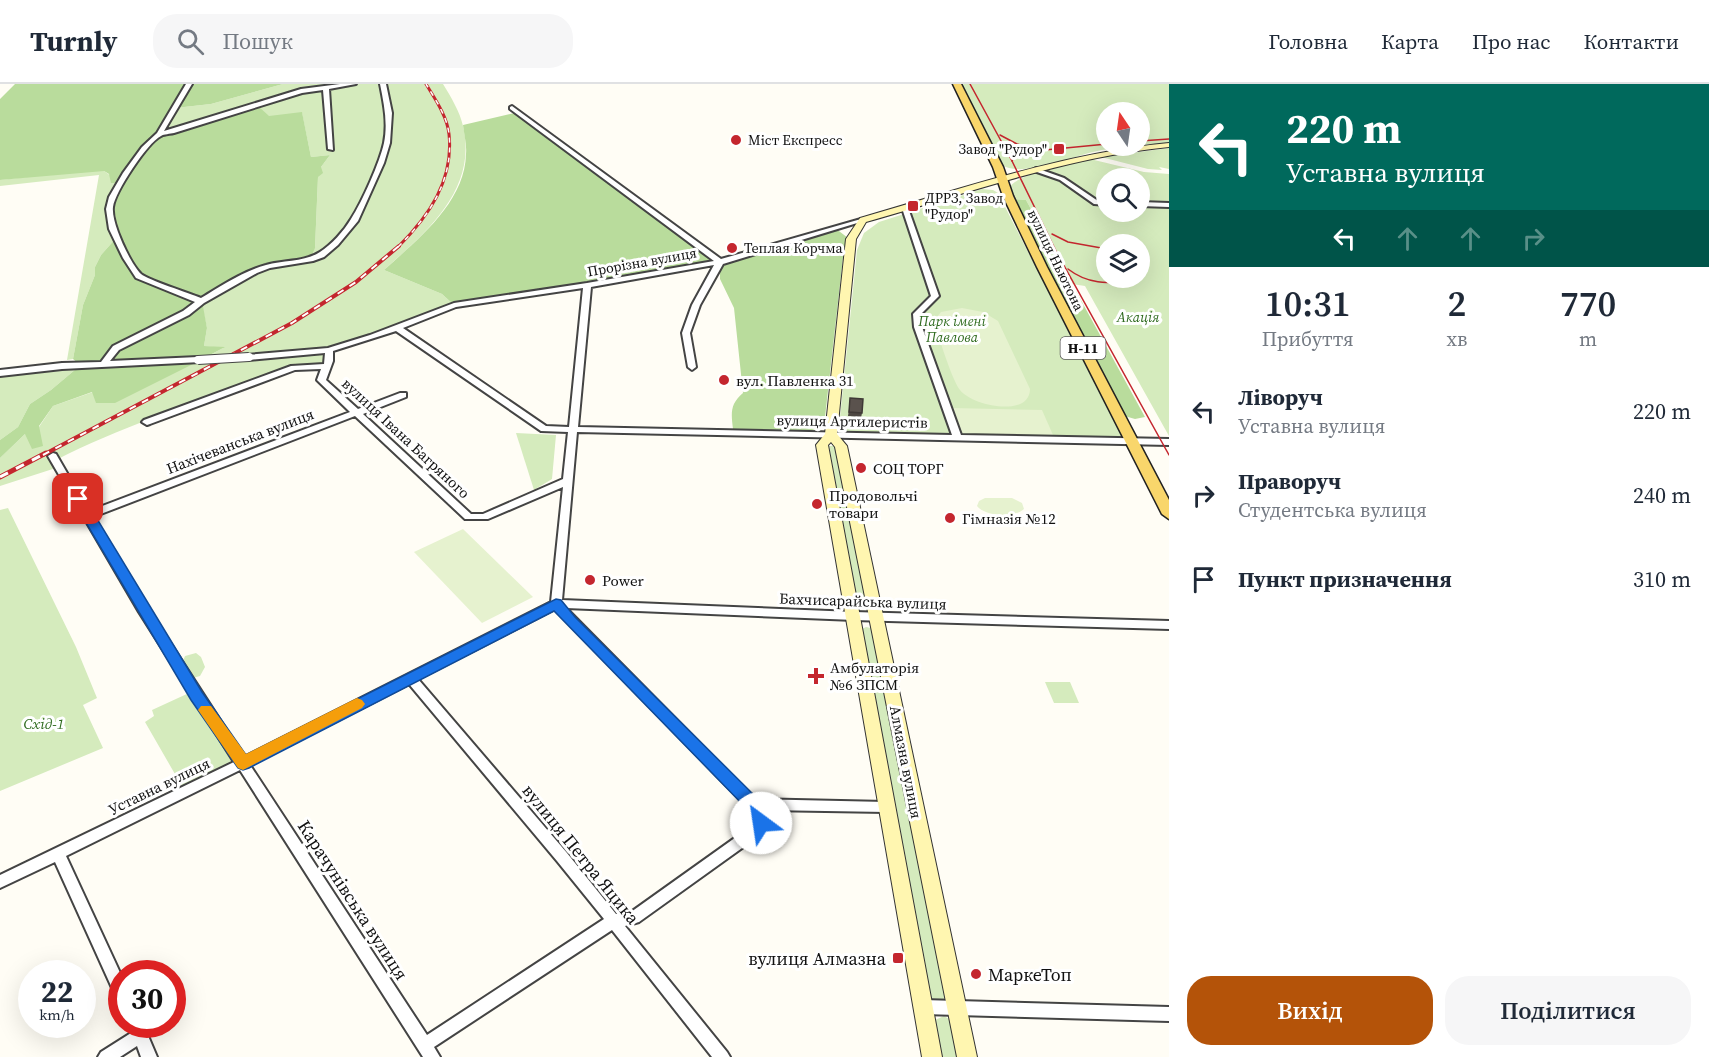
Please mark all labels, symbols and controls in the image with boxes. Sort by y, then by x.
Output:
search box [153,14,573,68]
text: Turnly [30,22,117,60]
icon: search [174,25,207,58]
text: Пошук [222,26,293,56]
text: Головна [1268,27,1348,56]
text: Карта [1381,27,1439,56]
text: Про нас [1472,27,1551,56]
text: Контакти [1584,27,1679,56]
text: 220 m [1286,99,1401,157]
north arrow [1096,102,1150,156]
map controls [1096,102,1150,288]
icon: left [1187,108,1265,186]
place label: Міст Експресс [748,130,843,150]
marker: Міст Експресс [729,133,743,147]
place label: Завод "Рудор" [958,139,1047,159]
marker: Завод "Рудор" [1052,142,1066,156]
text: Уставна вулиця [1286,154,1485,191]
button: search [1096,168,1150,222]
place label: ДРРЗ, Завод "Рудор" [925,188,1003,224]
marker: ДРРЗ, Завод "Рудор" [906,199,920,213]
street label: вулиця Ньютона [1023,206,1090,315]
icon: left [1328,222,1361,255]
icon: ahead [1391,222,1424,255]
icon: ahead [1454,222,1487,255]
icon: right [1517,222,1550,255]
button: layers [1096,234,1150,288]
place label: Теплая Корчма [744,238,844,258]
marker: Теплая Корчма [725,241,739,255]
street label: Прорізна вулиця [586,243,698,281]
text: 10:31 [1265,279,1351,328]
text: 2 [1447,279,1466,328]
text: 770 [1560,279,1616,328]
park label: Акація [1116,307,1159,327]
park label: Парк імені Павлова [917,311,986,347]
text: Прибуття [1262,325,1354,353]
text: хв [1446,325,1467,353]
text: m [1579,325,1597,353]
road number: Н-11 [1060,337,1106,359]
place label: вул. Павленка 31 [736,370,854,391]
street label: вулиця Івана Багряного [337,373,475,503]
marker: вул. Павленка 31 [717,373,731,387]
text: Ліворуч [1238,382,1323,412]
icon: left [1187,395,1220,428]
text: 220 m [1633,396,1691,426]
street label: Нахічеванська вулиця [163,403,317,479]
street label: вулиця Артилеристів [776,409,928,433]
text: Уставна вулиця [1238,412,1385,440]
place label: СОЦ ТОРГ [873,458,944,479]
marker: СОЦ ТОРГ [854,461,868,475]
text: Праворуч [1238,466,1341,496]
pin [52,473,103,524]
icon: right [1187,479,1220,512]
text: 240 m [1633,480,1691,510]
icon: arrive [61,482,94,515]
place label: Продовольчі товари [829,485,918,523]
text: Студентська вулиця [1238,496,1427,524]
marker: Продовольчі товари [810,497,824,511]
place label: Гімназія №12 [962,508,1056,529]
marker: Гімназія №12 [943,511,957,525]
icon: arrive [1187,563,1220,596]
text: Пункт призначення [1238,564,1452,594]
text: 310 m [1633,564,1691,594]
place label: Power [602,570,645,591]
marker: Power [583,573,597,587]
street label: Бахчисарайська вулиця [779,588,947,614]
place label: Амбулаторія №6 ЗПСМ [829,657,919,695]
marker: Амбулаторія №6 ЗПСМ [807,667,825,685]
street label: Алмазна вулиця [885,704,927,820]
park label: Схід-1 [23,713,65,734]
street label: Уставна вулиця [105,752,213,820]
street label: вулиця Петра Яцика [517,779,646,930]
position arrow [729,791,793,855]
street label: Карачунівська вулиця [292,815,414,985]
place label: вулиця Алмазна [748,946,887,971]
marker: вулиця Алмазна [891,951,905,965]
speed limit sign: 30 [108,960,186,1038]
place label: МаркеТоп [988,962,1072,987]
marker: МаркеТоп [969,967,983,981]
text: 22 [41,971,73,1012]
button: Вихід [1187,976,1433,1045]
button: Поділитися [1445,976,1691,1045]
text: km/h [39,1004,75,1025]

